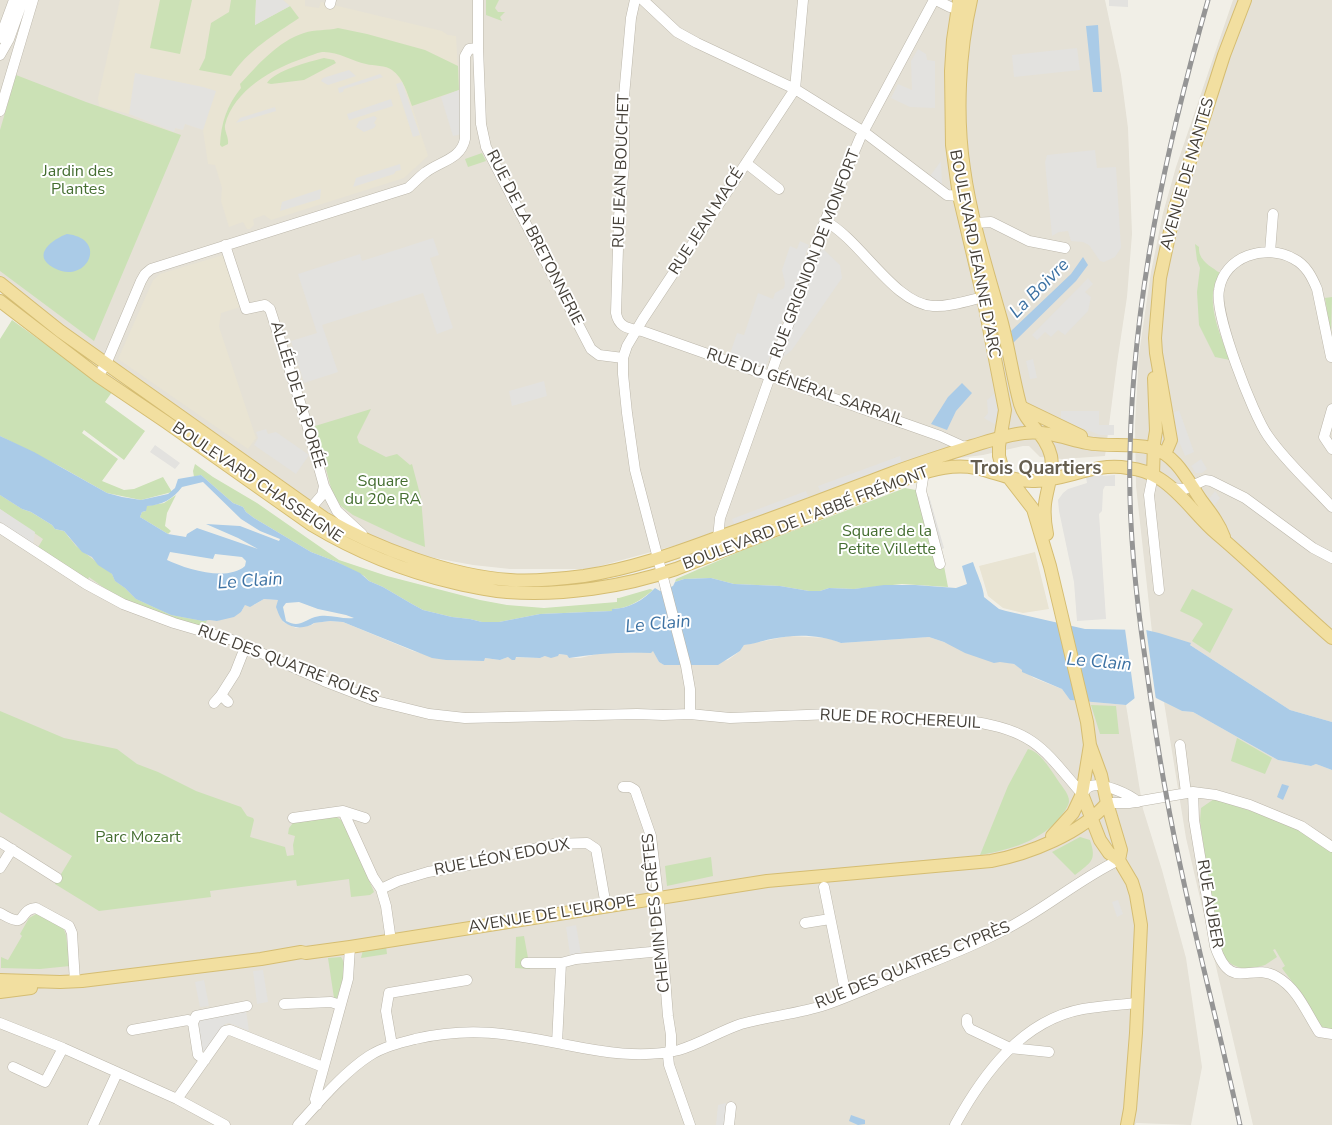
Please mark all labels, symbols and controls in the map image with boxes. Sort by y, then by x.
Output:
street label: RUE JEAN BOUCHET [610,94,634,248]
street label: AVENUE DE NANTES [1157,96,1219,252]
street label: RUE DE LA BRETONNERIE [481,147,587,329]
street label: RUE GRIGNION DE MONFORT [767,147,865,361]
street label: BOULEVARD JEANNE D’ARC [944,148,1004,360]
park label: Jardin des Plantes [42,162,114,200]
street label: RUE JEAN MACÉ [665,165,749,279]
water label: La Boivre [1006,255,1074,323]
street label: ALLÉE DE LA PORÉE [265,319,329,471]
street label: RUE DU GÉNÉRAL SARRAIL [704,345,906,431]
street label: BOULEVARD CHASSEIGNE [168,419,346,547]
district label: Trois Quartiers [970,458,1102,480]
street label: BOULEVARD DE L'ABBÉ FRÉMONT [680,463,932,575]
park label: Square du 20e RA [345,472,421,510]
park label: Square de la Petite Villette [838,522,936,560]
water label: Le Clain [217,569,283,595]
water label: Le Clain [625,611,691,639]
street label: RUE DES QUATRE ROUES [195,622,381,708]
water label: Le Clain [1066,649,1132,677]
street label: RUE DE ROCHEREUIL [819,706,981,734]
park label: Parc Mozart [95,828,181,848]
street label: CHEMIN DES CRÊTES [639,832,675,994]
street label: RUE LÉON EDOUX [433,835,571,881]
street label: RUE AUBER [1192,858,1226,950]
street label: AVENUE DE L'EUROPE [467,892,637,938]
street label: RUE DES QUATRES CYPRÈS [813,918,1013,1014]

